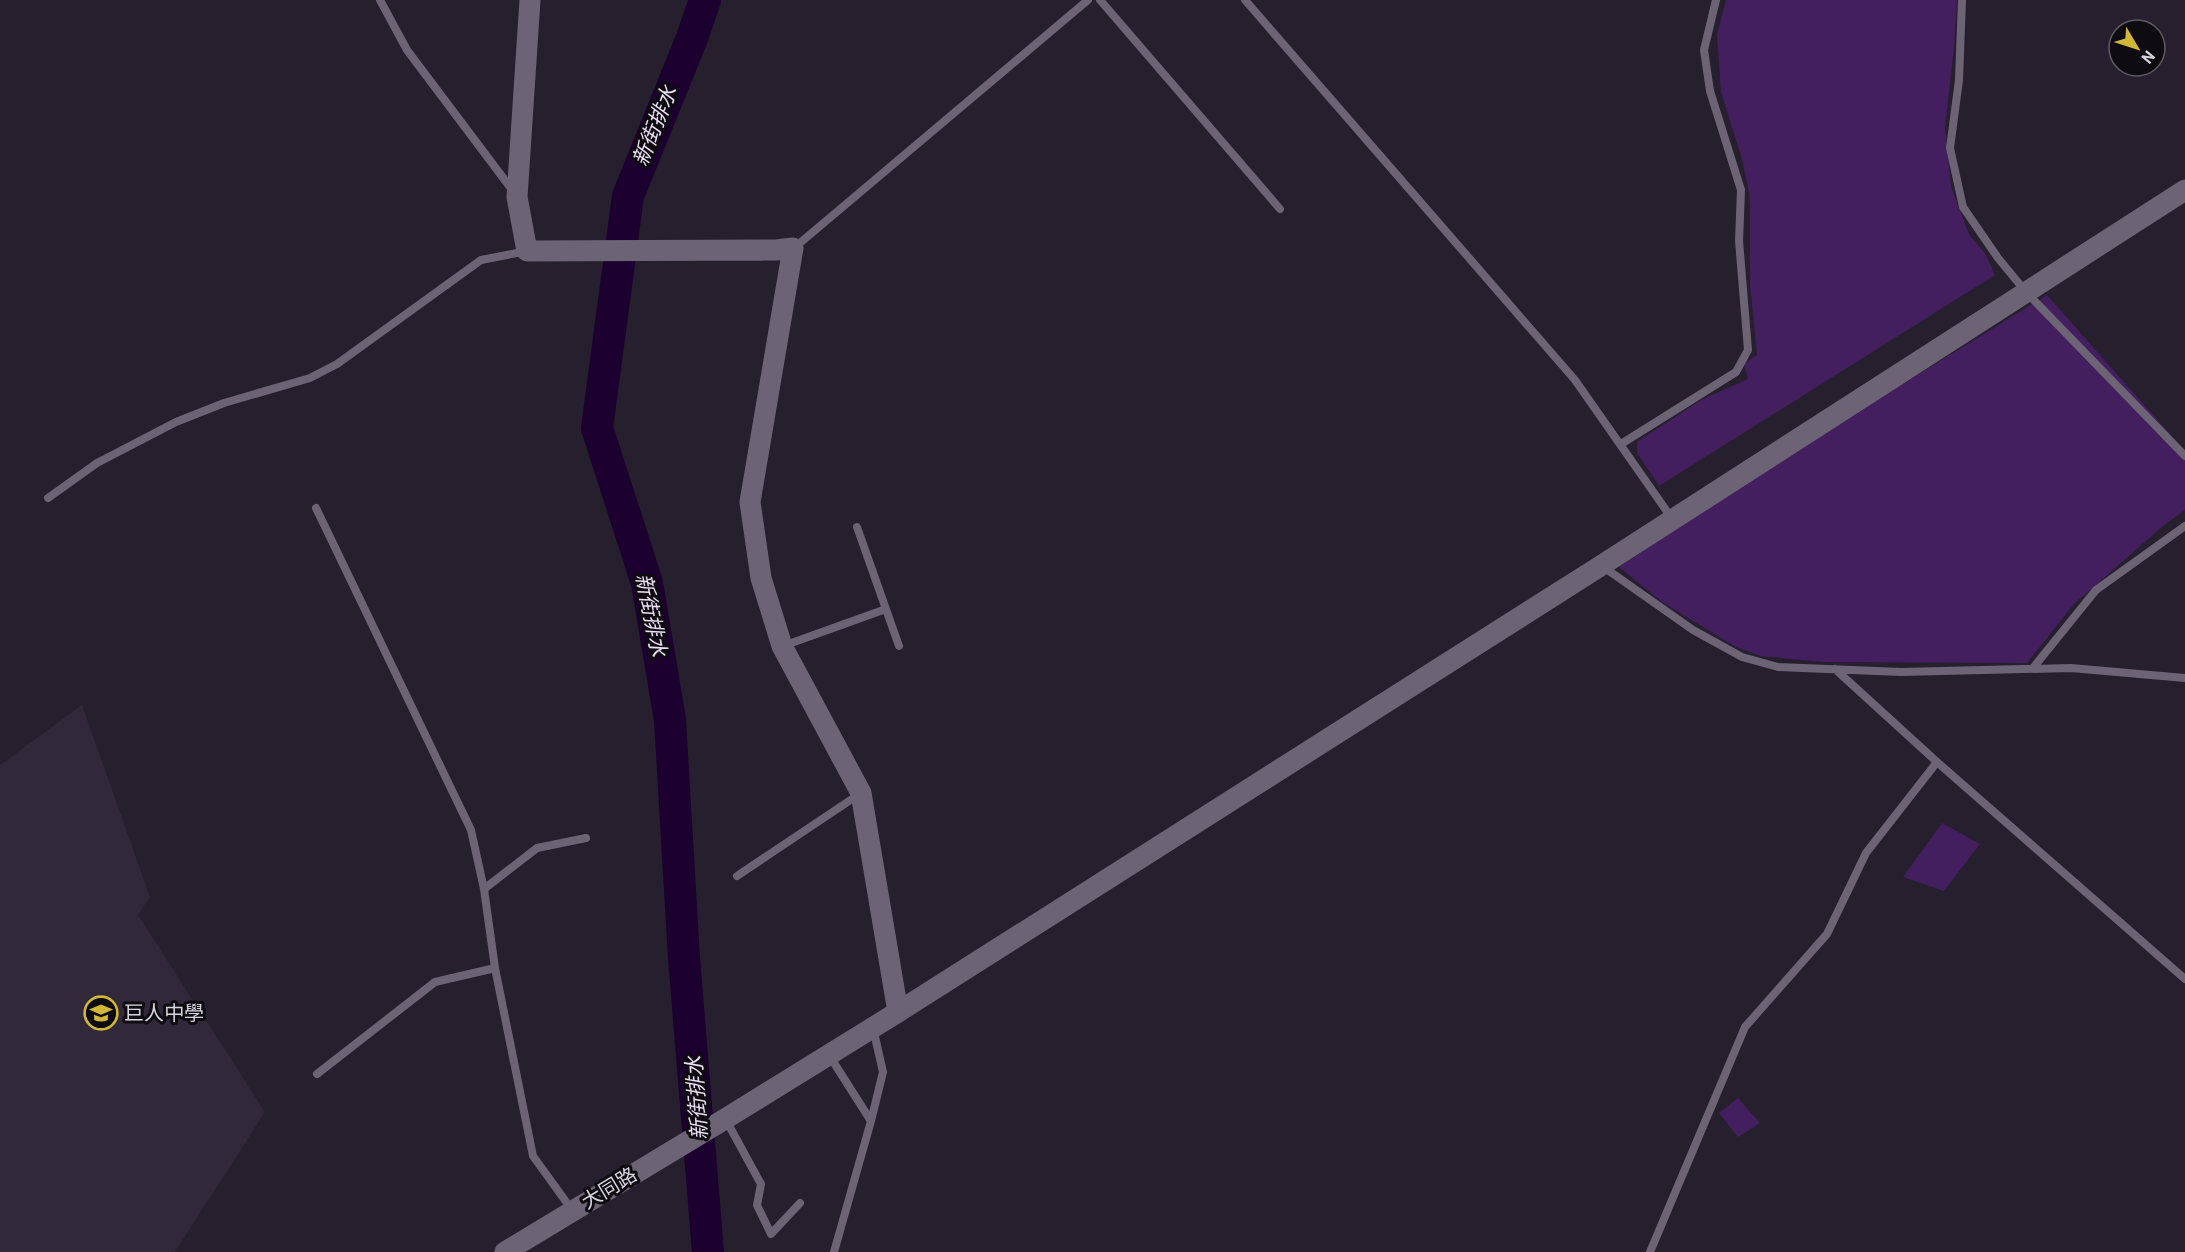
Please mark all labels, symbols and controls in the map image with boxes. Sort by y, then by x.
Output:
north arrow [2107,18,2167,78]
text: N [2138,48,2160,68]
water label: 新街排水 [626,81,681,169]
water label: 新街排水 [632,571,673,659]
school or university icon: 巨人中學 [83,995,119,1031]
place label: 巨人中學 [124,1000,204,1024]
water label: 新街排水 [680,1054,711,1141]
street label: 大同路 [577,1161,640,1213]

